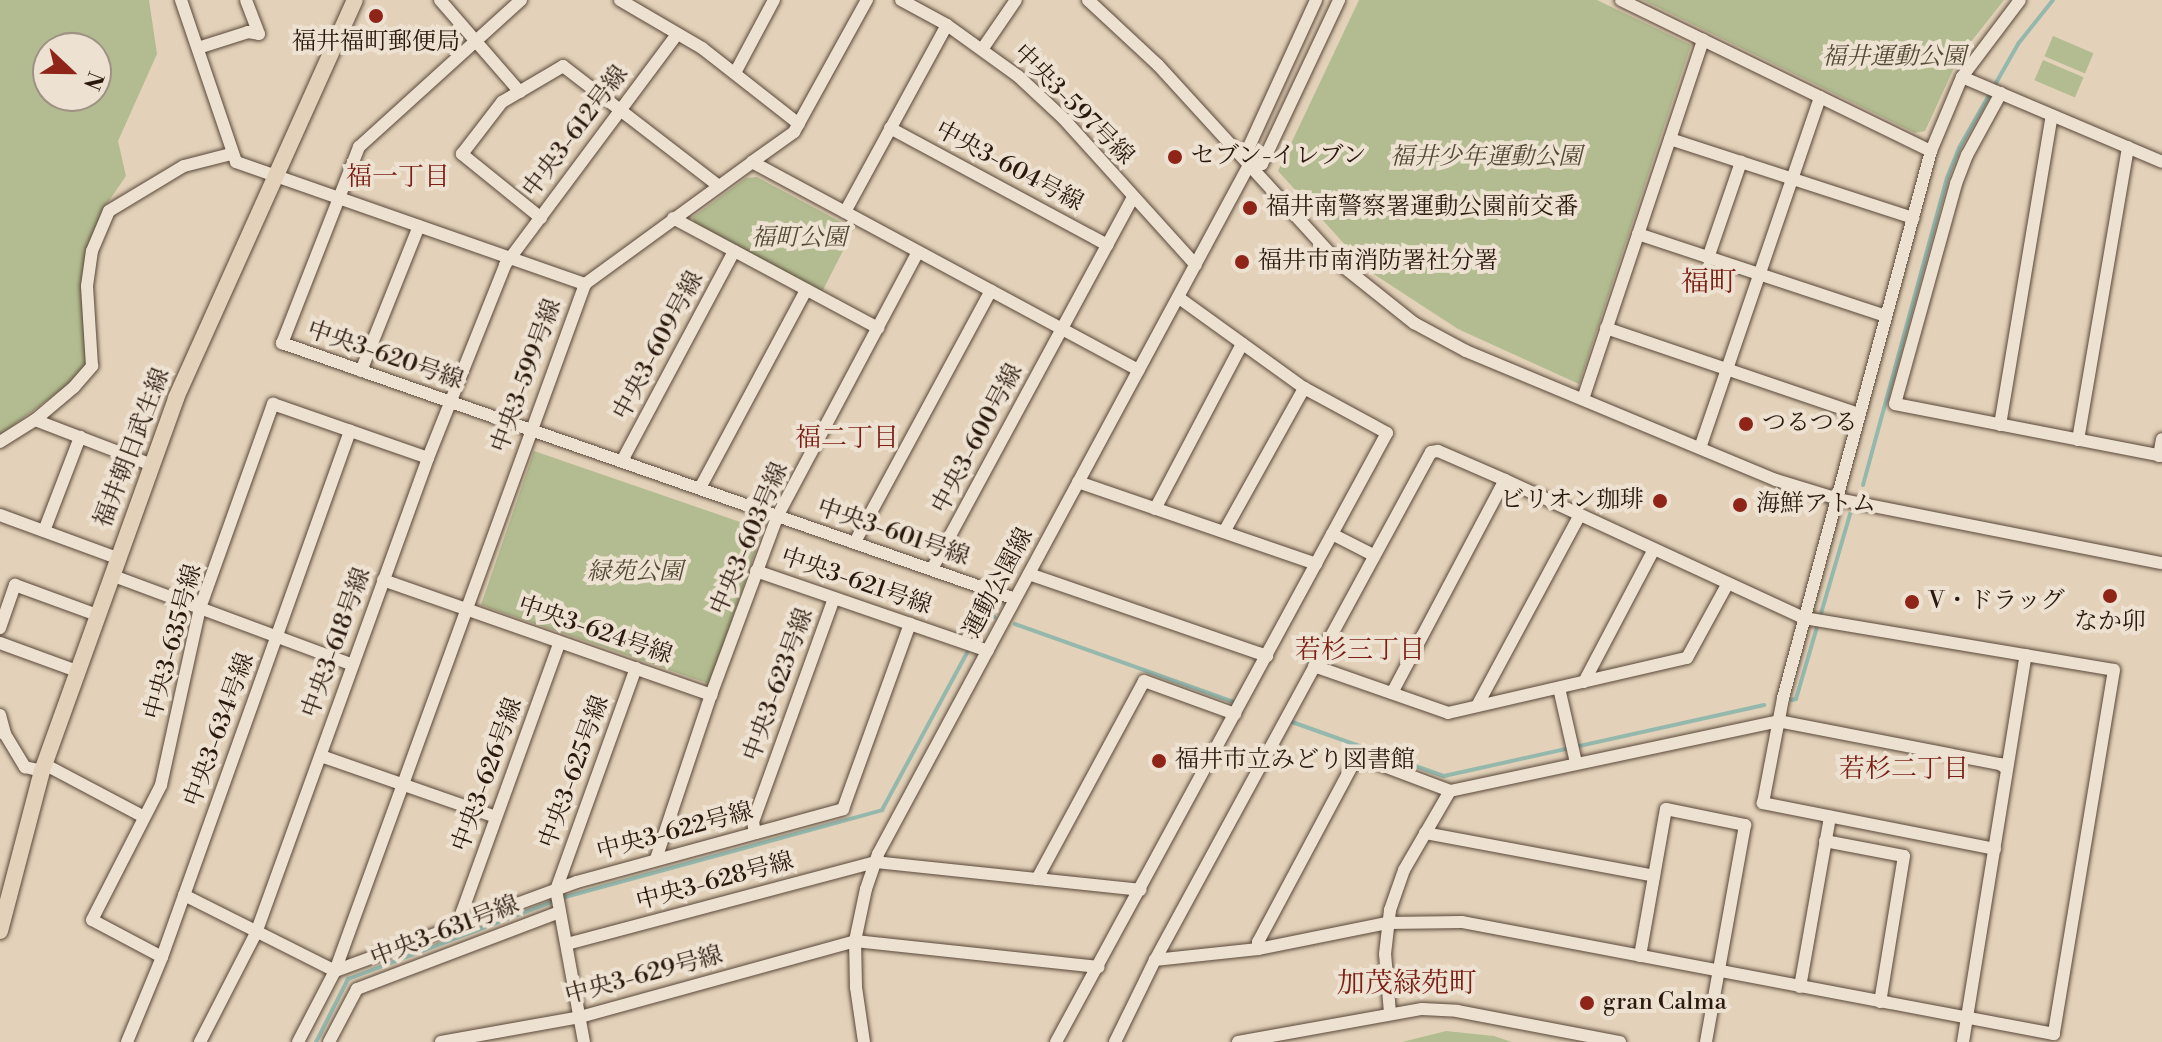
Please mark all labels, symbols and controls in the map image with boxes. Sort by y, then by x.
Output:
marker: 福井福町郵便局 [367,7,385,25]
place label: 福井福町郵便局 [292,29,460,57]
north arrow [32,32,112,112]
street label: 中央3-597号線 [1007,39,1139,171]
park label: 福井運動公園 [1822,44,1966,72]
street label: 中央3-612号線 [517,61,635,203]
text: N [77,67,109,94]
street label: 中央3-604号線 [930,116,1088,218]
place label: セブン-イレブン [1191,143,1368,171]
park label: 福井少年運動公園 [1390,144,1582,172]
marker: セブン-イレブン [1166,148,1184,166]
district label: 福一丁目 [346,162,450,194]
place label: 福井南警察署運動公園前交番 [1266,194,1578,222]
marker: 福井南警察署運動公園前交番 [1241,199,1259,217]
park label: 福町公園 [751,225,847,253]
place label: 福井市南消防署社分署 [1258,248,1498,276]
marker: 福井市南消防署社分署 [1233,253,1251,271]
district label: 福町 [1681,266,1737,300]
street label: 中央3-609号線 [608,267,710,425]
street label: 中央3-599号線 [486,295,568,457]
street label: 中央3-620号線 [303,316,467,396]
street label: 中央3-600号線 [927,359,1029,519]
street label: 福井朝日武生線 [89,364,177,532]
place label: つるつる [1762,410,1858,438]
marker: つるつる [1737,415,1755,433]
district label: 福二丁目 [795,423,899,455]
street label: 中央3-603号線 [705,459,795,619]
place label: ビリオン珈琲 [1500,487,1644,515]
place label: 海鮮アトム [1756,491,1876,519]
marker: ビリオン珈琲 [1651,492,1669,510]
street label: 中央3-601号線 [813,494,973,572]
marker: 海鮮アトム [1731,496,1749,514]
street label: 運動公園線 [958,523,1040,643]
street label: 中央3-621号線 [777,543,935,621]
park label: 緑苑公園 [587,559,683,587]
street label: 中央3-635号線 [139,561,209,723]
street label: 中央3-618号線 [297,564,377,722]
marker: なか卯 [2101,587,2119,605]
place label: V・ドラッグ [1928,588,2065,616]
street label: 中央3-624号線 [514,591,676,671]
marker: V・ドラッグ [1903,593,1921,611]
street label: 中央3-623号線 [738,605,820,765]
place label: なか卯 [2074,609,2146,637]
district label: 若杉三丁目 [1295,635,1425,667]
street label: 中央3-634号線 [179,649,261,811]
street label: 中央3-625号線 [534,692,616,852]
street label: 中央3-626号線 [447,694,529,856]
place label: 福井市立みどり図書館 [1175,747,1415,775]
marker: 福井市立みどり図書館 [1150,752,1168,770]
district label: 若杉二丁目 [1839,754,1969,786]
street label: 中央3-622号線 [594,797,756,867]
street label: 中央3-628号線 [633,847,797,917]
street label: 中央3-631号線 [367,891,523,973]
street label: 中央3-629号線 [562,941,726,1011]
district label: 加茂緑苑町 [1337,967,1477,1001]
place label: gran Calma [1603,989,1727,1017]
marker: gran Calma [1578,994,1596,1012]

